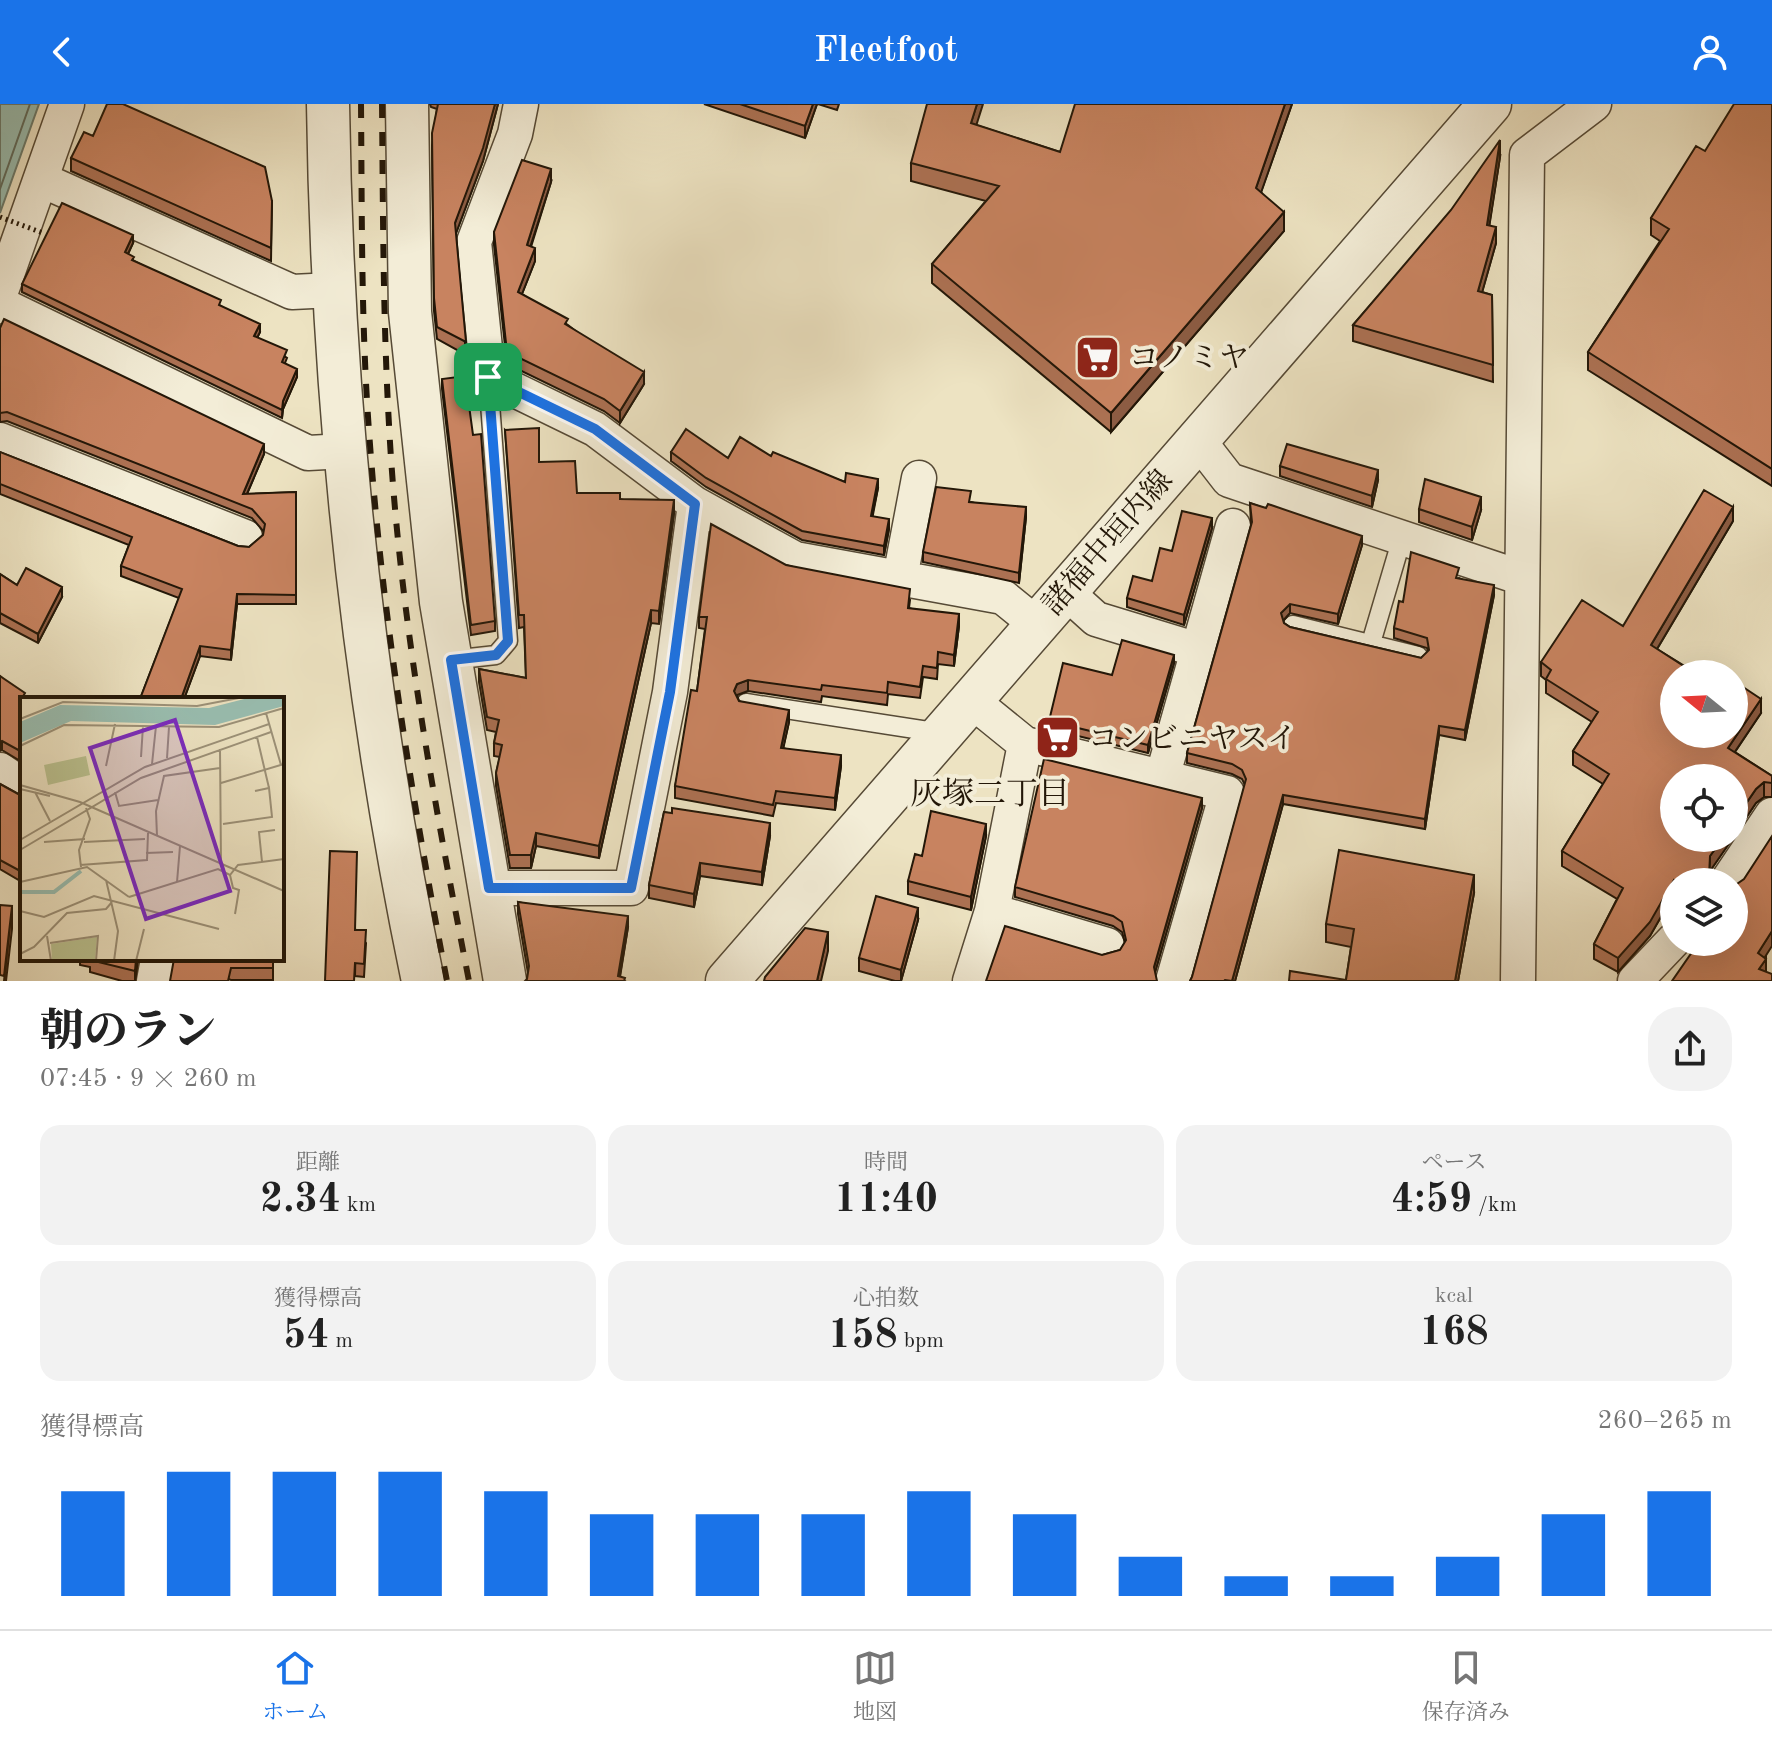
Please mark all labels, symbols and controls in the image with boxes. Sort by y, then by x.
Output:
icon: back [40,30,84,74]
icon: person [1688,30,1732,74]
text: Fleetfoot [814,34,958,70]
supermarket icon: コノミヤ [1074,333,1122,381]
pin [454,343,522,411]
place label: コノミヤ [1129,344,1249,374]
icon: arrive [466,355,510,399]
street label: 諸福中垣内線 [1036,464,1179,621]
north arrow [1660,660,1748,748]
map controls [1660,660,1748,956]
inset map [20,697,284,961]
supermarket icon: コンビニヤスイ [1033,714,1081,762]
place label: コンビニヤスイ [1088,724,1297,755]
button: locate [1660,764,1748,852]
district label: 灰塚二丁目 [910,777,1070,812]
button: layers [1660,868,1748,956]
button: share [1648,1007,1732,1091]
text: 朝のラン [40,1011,216,1055]
text: 07:45 · 9 × 260 m [40,1066,257,1092]
text: 距離 [296,1152,340,1174]
text: 時間 [864,1152,908,1174]
text: ペース [1422,1152,1486,1174]
text: 2.34 [260,1181,341,1221]
text: 11:40 [834,1181,938,1221]
text: 4:59 [1391,1181,1472,1221]
text: km [341,1194,376,1216]
text: /km [1472,1194,1517,1216]
text: kcal [1435,1285,1473,1307]
text: 獲得標高 [274,1288,362,1310]
text: 心拍数 [853,1288,919,1310]
text: 168 [1419,1314,1489,1354]
text: 54 [283,1317,329,1357]
text: 158 [828,1317,898,1357]
text: m [329,1330,353,1352]
text: bpm [898,1330,944,1352]
text: 260–265 m [1597,1408,1732,1434]
text: 獲得標高 [40,1415,144,1441]
tab: ホーム [262,1646,328,1727]
tab: 地図 [853,1646,897,1727]
tab: 保存済み [1422,1646,1510,1727]

